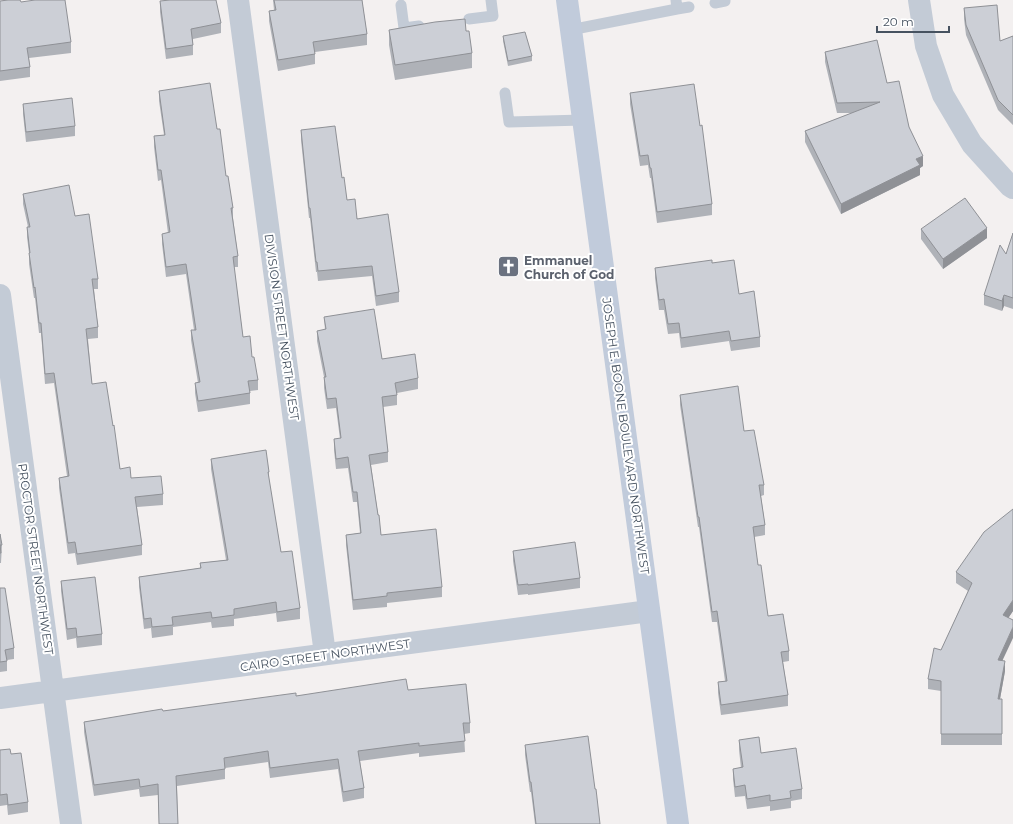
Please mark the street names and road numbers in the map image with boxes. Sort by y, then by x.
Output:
street label: DIVISION STREET NORTHWEST [261,233,303,421]
street label: JOSEPH E. BOONE BOULEVARD NORTHWEST [599,296,653,575]
street label: PROCTOR STREET NORTHWEST [15,462,57,656]
street label: CAIRO STREET NORTHWEST [239,636,411,674]

